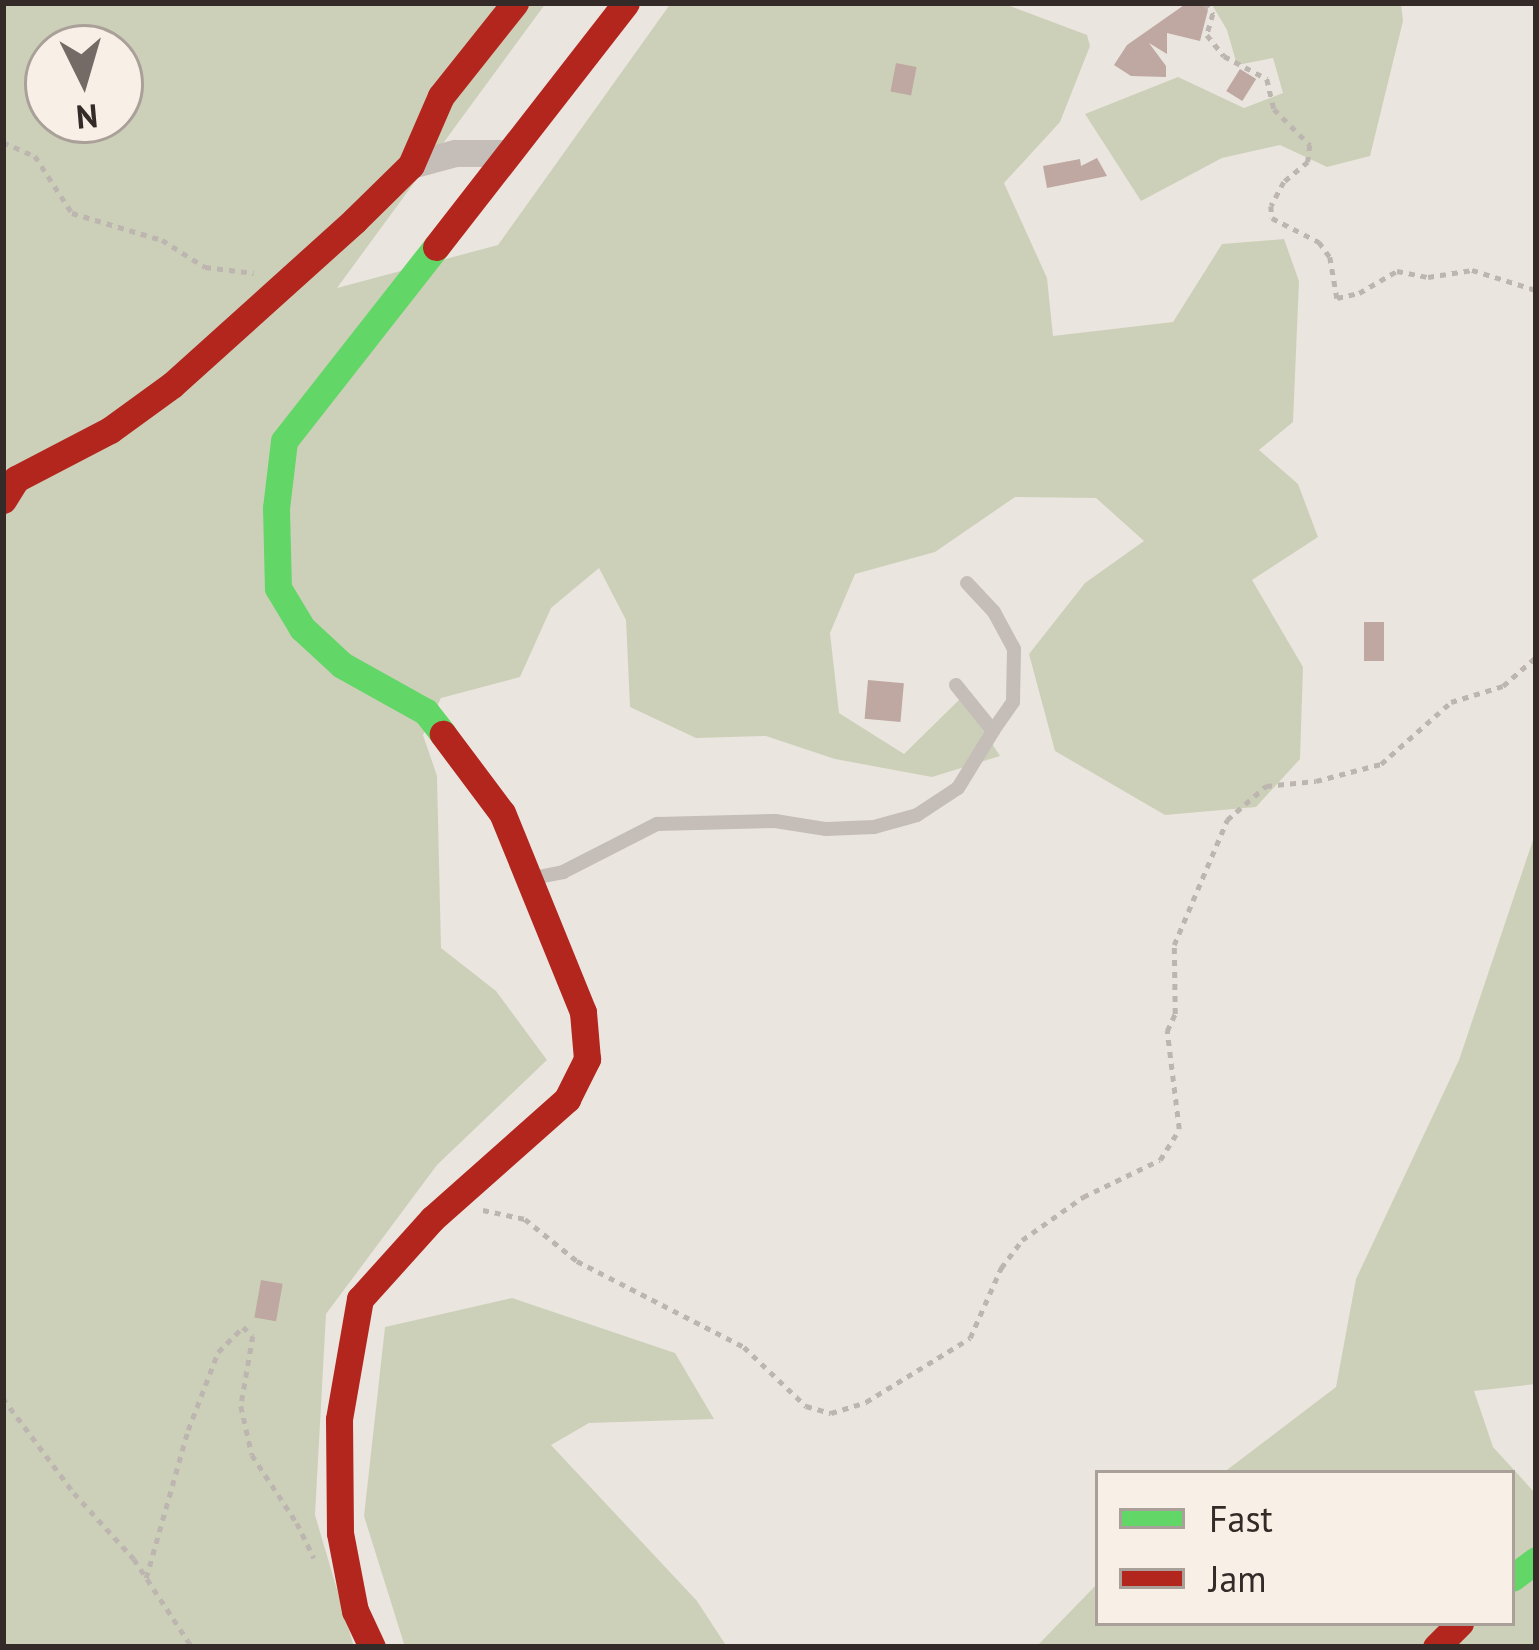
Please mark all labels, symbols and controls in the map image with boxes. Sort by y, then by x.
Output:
north arrow [24,24,144,144]
text: N [74,95,100,140]
legend [1095,1470,1515,1626]
text: Fast [1209,1495,1273,1542]
text: Jam [1209,1555,1267,1602]

